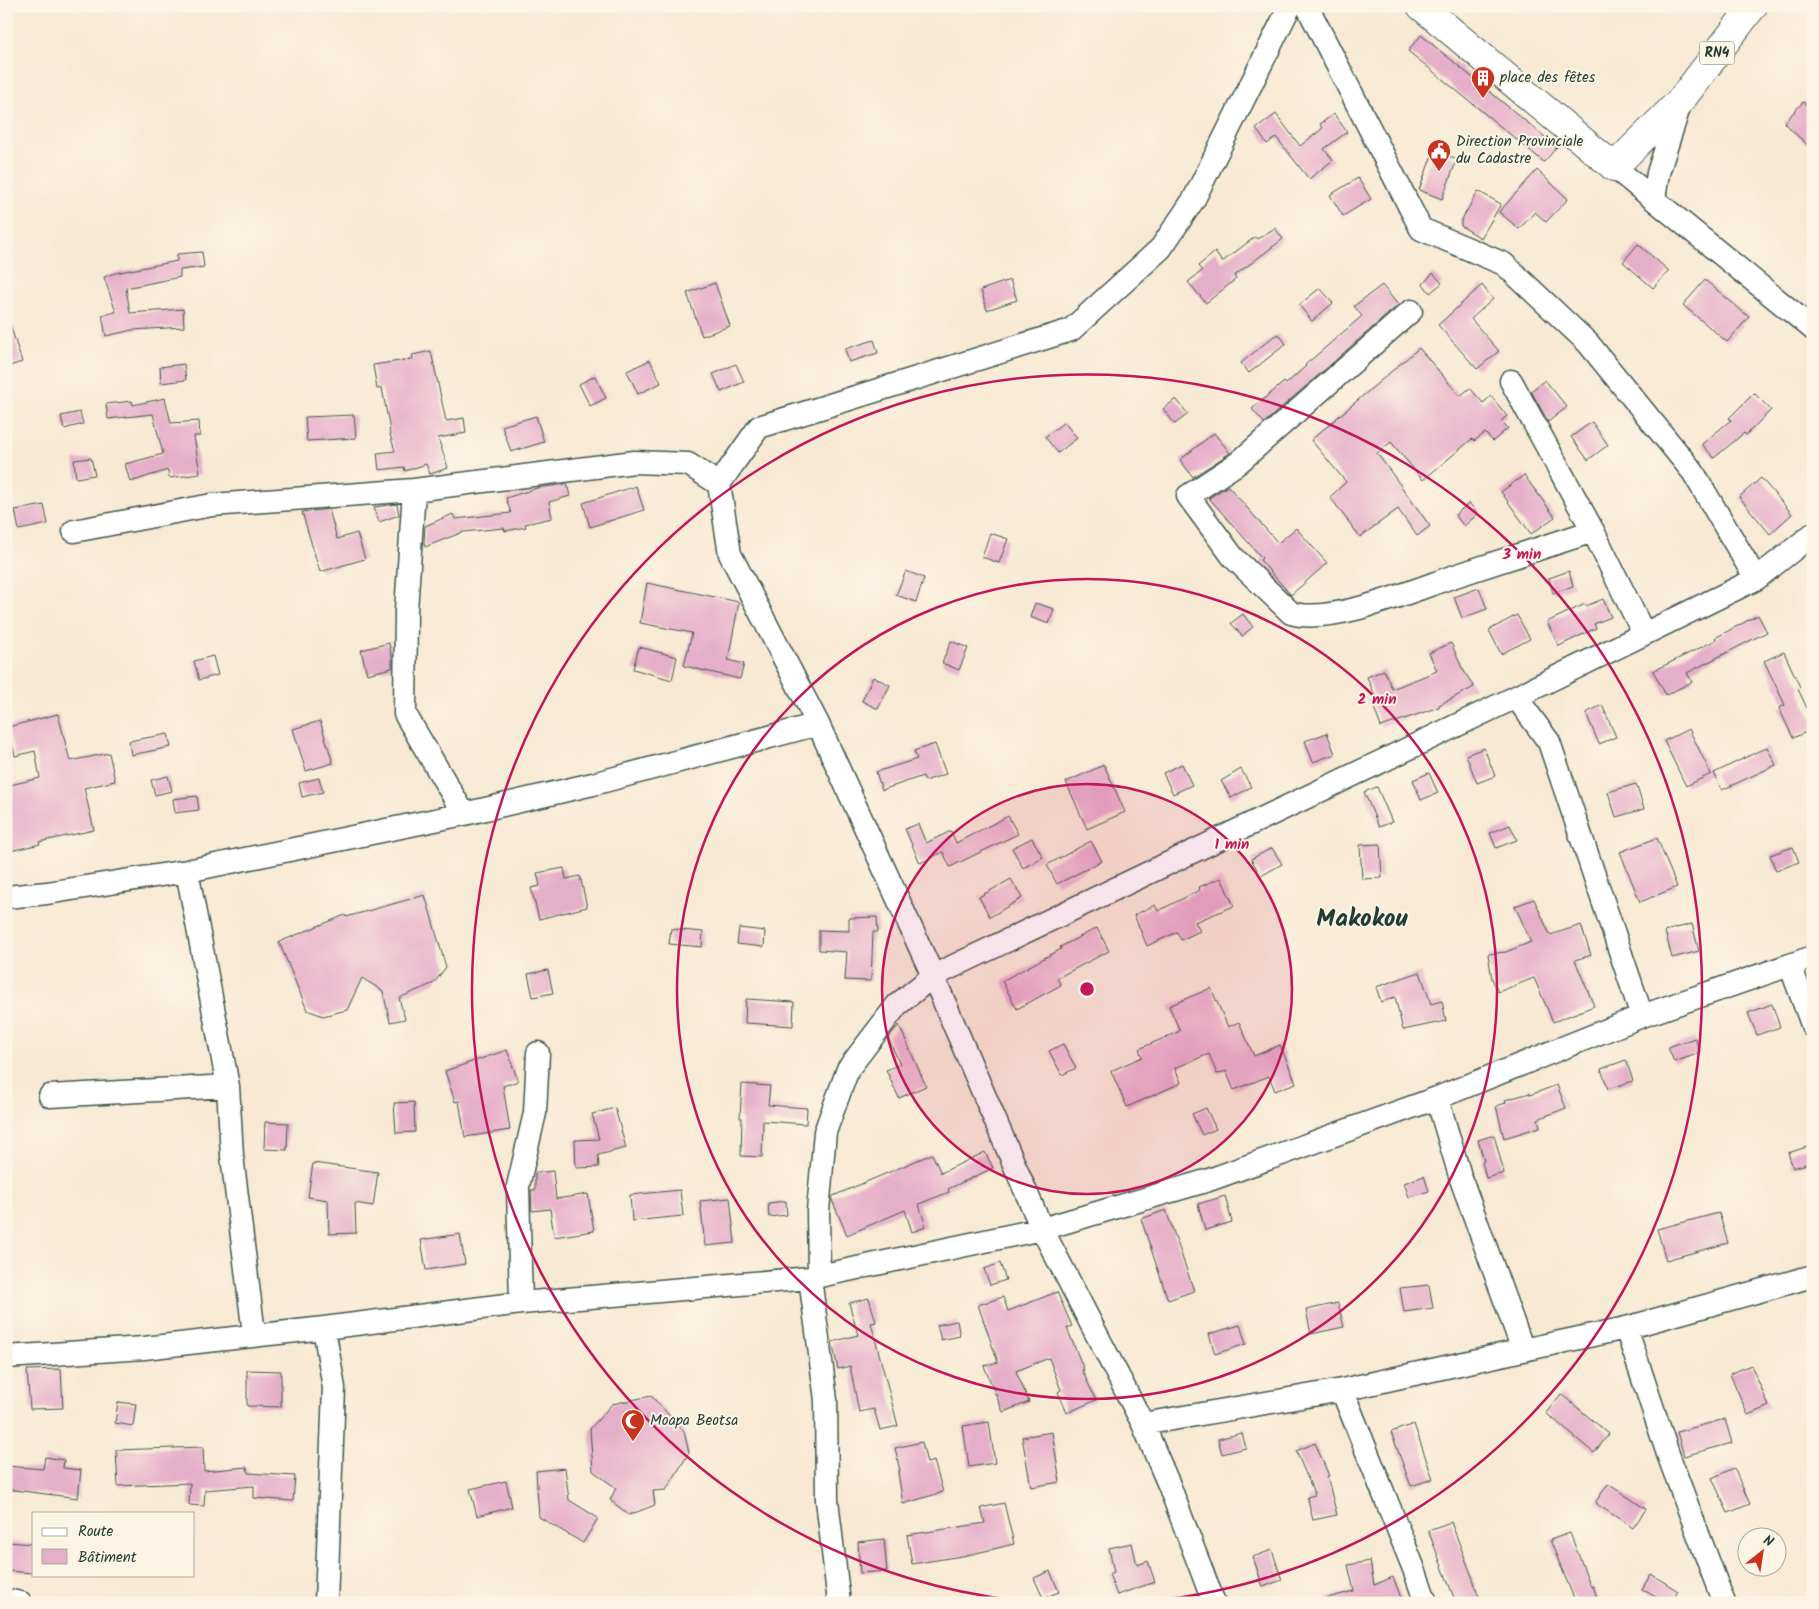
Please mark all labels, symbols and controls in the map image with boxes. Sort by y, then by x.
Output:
road number: RN4 [1700,42,1734,64]
building icon: place des fêtes [1470,65,1496,99]
place label: place des fêtes [1499,66,1596,90]
place label: Direction Provinciale du Cadastre [1456,130,1584,171]
public building icon: Direction Provinciale du Cadastre [1426,138,1452,172]
text: 3 min [1502,543,1541,567]
text: 2 min [1357,688,1397,712]
text: 1 min [1215,833,1249,857]
district label: Makokou [1316,899,1408,939]
centre of rings [1078,980,1096,998]
mosque icon: Moapa Beotsa [620,1408,646,1442]
place label: Moapa Beotsa [650,1409,738,1433]
legend [32,1512,195,1576]
text: Route [78,1520,114,1544]
north arrow [1736,1526,1786,1576]
text: N [1759,1530,1777,1553]
text: Bâtiment [78,1546,137,1570]

